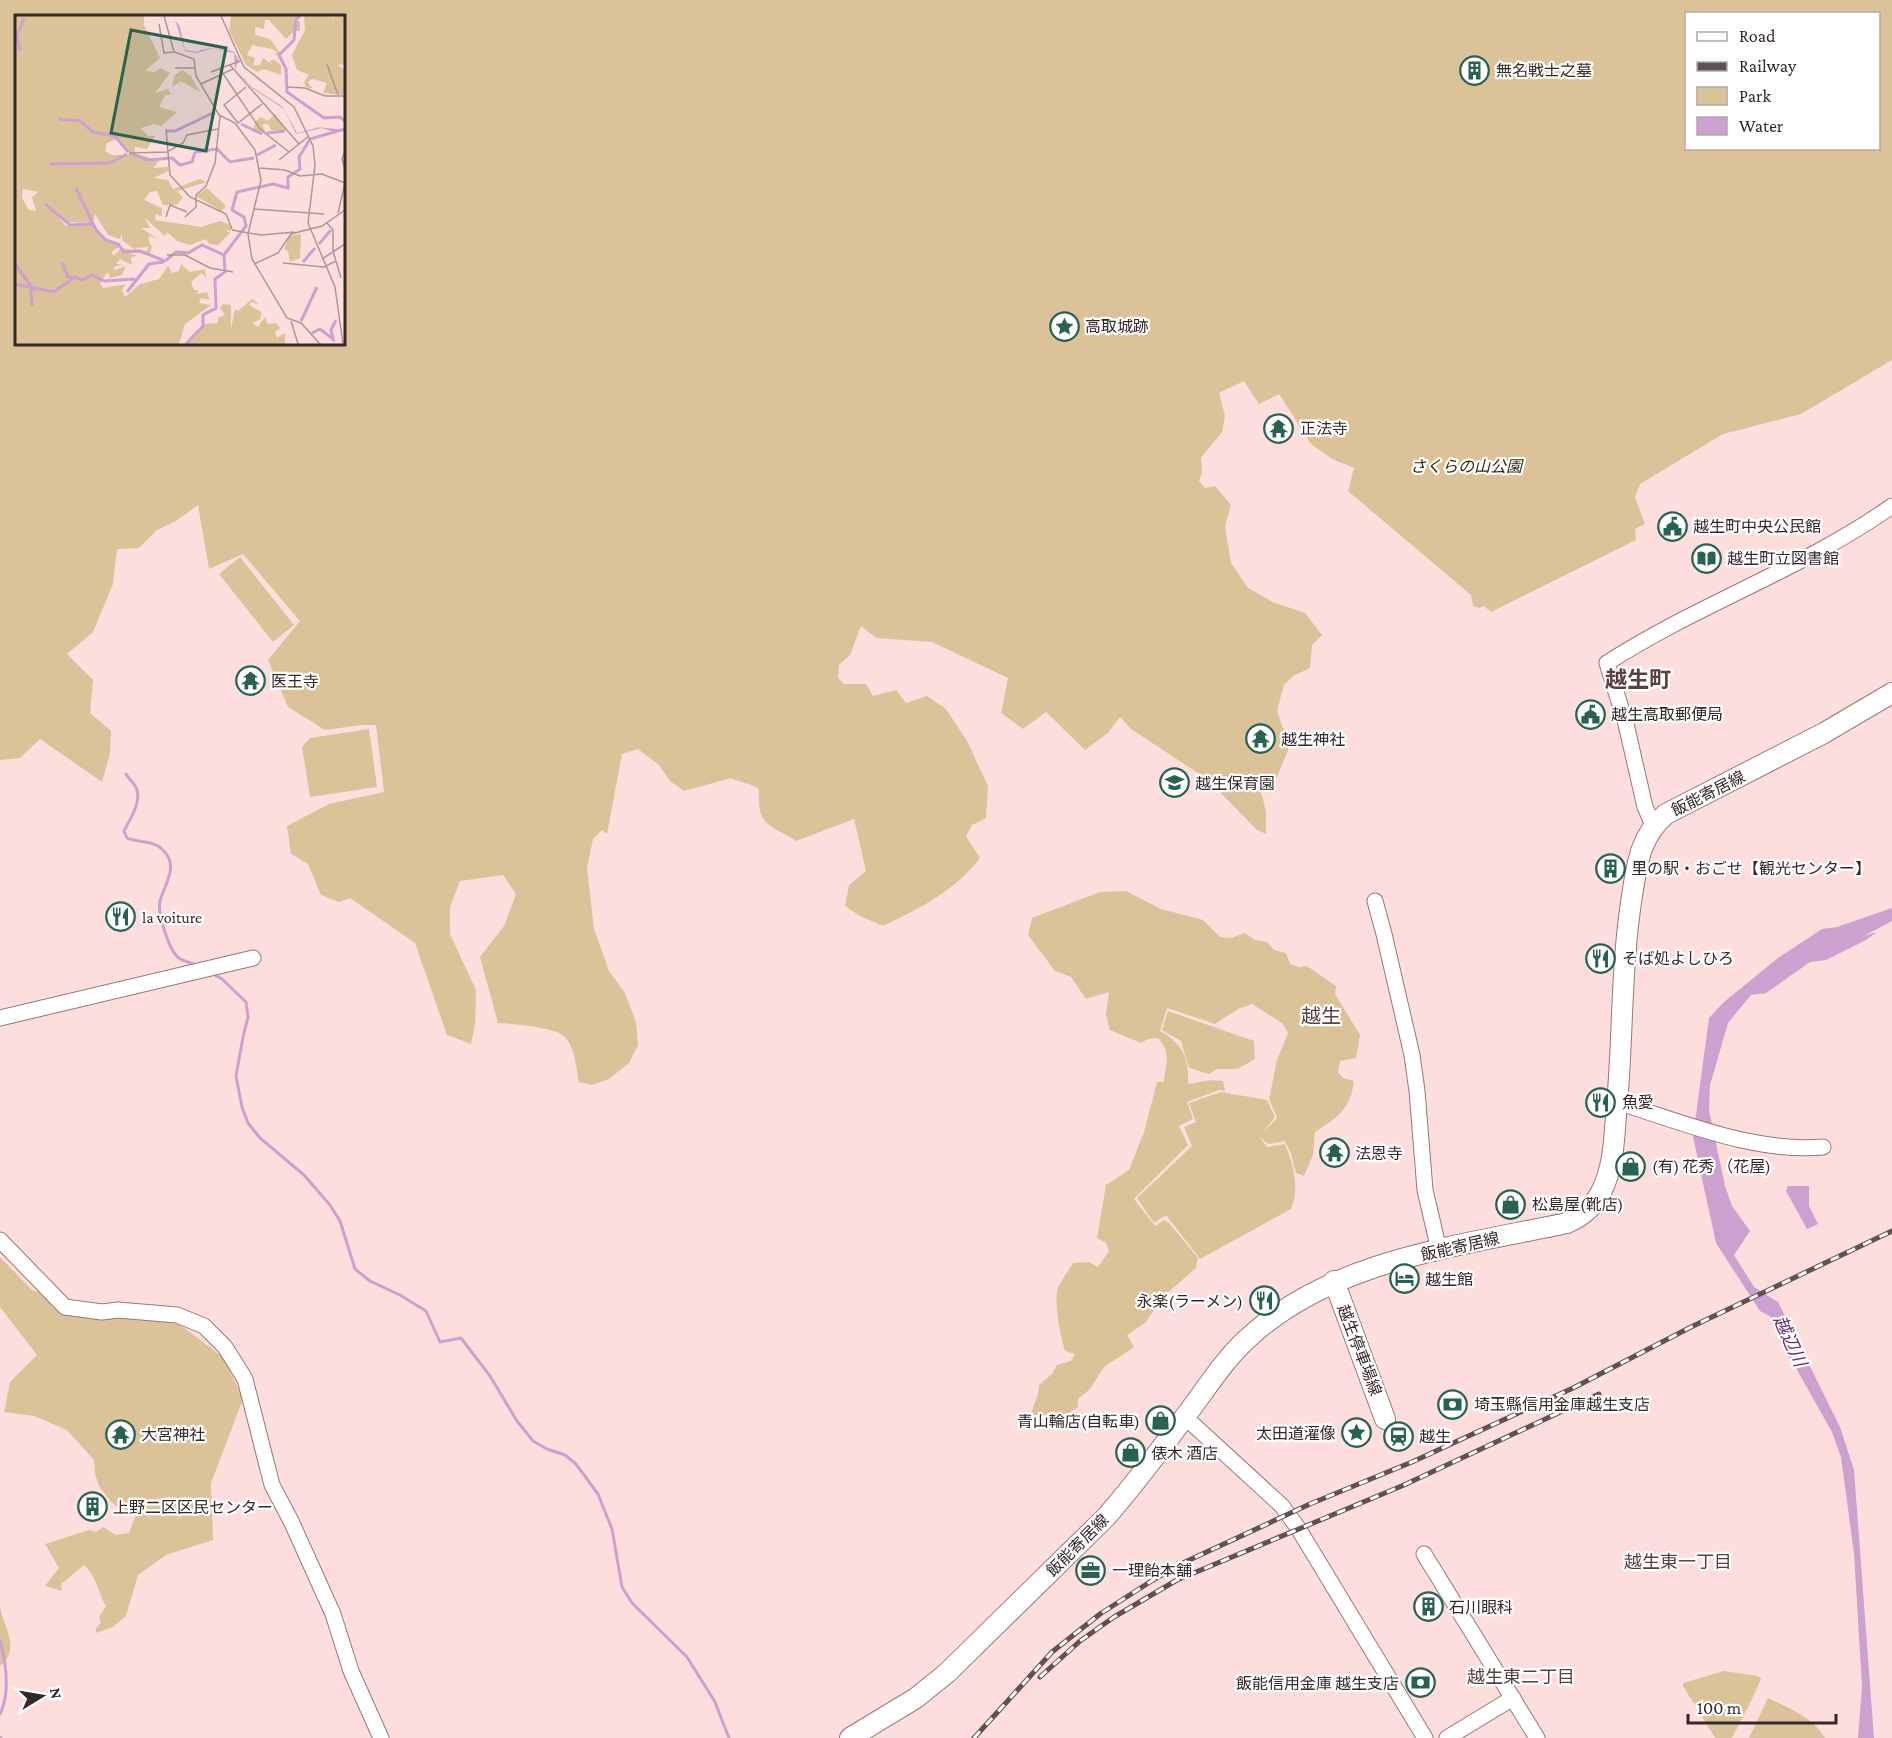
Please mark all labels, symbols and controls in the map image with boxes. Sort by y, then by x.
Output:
legend [1685,12,1880,150]
inset map [15,15,345,345]
text: Road [1739,26,1776,46]
building icon: 無名戦士之墓 [1459,54,1491,86]
text: Railway [1739,56,1797,76]
place label: 無名戦士之墓 [1496,62,1592,79]
text: Park [1739,86,1771,106]
text: Water [1739,116,1784,136]
place icon: 高取城跡 [1048,310,1080,342]
place label: 高取城跡 [1085,318,1149,335]
temple icon: 正法寺 [1263,412,1295,444]
place label: 正法寺 [1300,420,1348,437]
park label: さくらの山公園 [1410,458,1524,475]
public building icon: 越生町中央公民館 [1656,510,1688,542]
place label: 越生町中央公民館 [1693,518,1821,535]
library icon: 越生町立図書館 [1690,542,1722,574]
place label: 越生町立図書館 [1727,550,1839,567]
temple icon: 医王寺 [234,665,266,697]
district label: 越生町 [1605,667,1671,692]
place label: 医王寺 [271,673,319,690]
public building icon: 越生高取郵便局 [1574,698,1606,730]
place label: 越生高取郵便局 [1611,706,1723,723]
temple icon: 越生神社 [1244,723,1276,755]
place label: 越生神社 [1281,731,1345,748]
school or university icon: 越生保育園 [1158,767,1190,799]
street label: 飯能寄居線 [1669,768,1748,819]
place label: 越生保育園 [1195,775,1275,792]
building icon: 里の駅・おごせ【観光センター】 [1594,852,1626,884]
place label: 里の駅・おごせ【観光センター】 [1631,860,1871,877]
restaurant icon: la voiture [105,901,137,933]
place label: la voiture [142,909,202,926]
restaurant icon: そば処よしひろ [1585,942,1617,974]
place label: そば処よしひろ [1622,950,1734,967]
district label: 越生 [1301,1005,1341,1027]
restaurant icon: 魚愛 [1585,1086,1617,1118]
place label: 魚愛 [1622,1093,1654,1111]
temple icon: 法恩寺 [1318,1137,1350,1169]
place label: 法恩寺 [1355,1145,1403,1162]
shop icon: (有) 花秀 （花屋) [1615,1150,1647,1182]
place label: (有) 花秀 （花屋) [1652,1158,1771,1176]
shop icon: 松島屋(靴店) [1495,1188,1527,1220]
place label: 松島屋(靴店) [1532,1196,1623,1214]
street label: 飯能寄居線 [1419,1229,1501,1264]
hotel icon: 越生館 [1388,1263,1420,1295]
place label: 越生館 [1425,1271,1473,1288]
restaurant icon: 永楽(ラーメン) [1248,1285,1280,1317]
place label: 永楽(ラーメン) [1136,1293,1243,1311]
street label: 越生停車場線 [1334,1302,1385,1398]
water label: 越辺川 [1770,1312,1811,1372]
bank icon: 埼玉縣信用金庫越生支店 [1437,1388,1469,1420]
place label: 埼玉縣信用金庫越生支店 [1474,1396,1650,1413]
shop icon: 青山輪店(自転車) [1145,1405,1177,1437]
place label: 青山輪店(自転車) [1017,1413,1140,1431]
place icon: 太田道灌像 [1341,1417,1373,1449]
temple icon: 大宮神社 [104,1418,136,1450]
station icon: 越生 [1382,1420,1414,1452]
place label: 太田道灌像 [1256,1425,1336,1442]
place label: 大宮神社 [141,1426,205,1443]
place label: 越生 [1419,1428,1451,1445]
shop icon: 俵木 酒店 [1114,1437,1146,1469]
place label: 俵木 酒店 [1151,1445,1218,1462]
building icon: 上野二区区民センター [76,1491,108,1523]
place label: 上野二区区民センター [113,1499,273,1516]
street label: 飯能寄居線 [1043,1511,1112,1580]
district label: 越生東一丁目 [1624,1552,1732,1572]
office icon: 一理飴本舗 [1075,1554,1107,1586]
place label: 一理飴本舗 [1112,1562,1192,1579]
building icon: 石川眼科 [1412,1591,1444,1623]
place label: 石川眼科 [1449,1599,1513,1616]
north arrow [12,1666,72,1726]
bank icon: 飯能信用金庫 越生支店 [1404,1667,1436,1699]
district label: 越生東二丁目 [1467,1667,1575,1687]
place label: 飯能信用金庫 越生支店 [1236,1675,1399,1692]
text: N [47,1686,66,1700]
scale bar [1688,1687,1836,1725]
text: 100 m [1697,1698,1742,1718]

